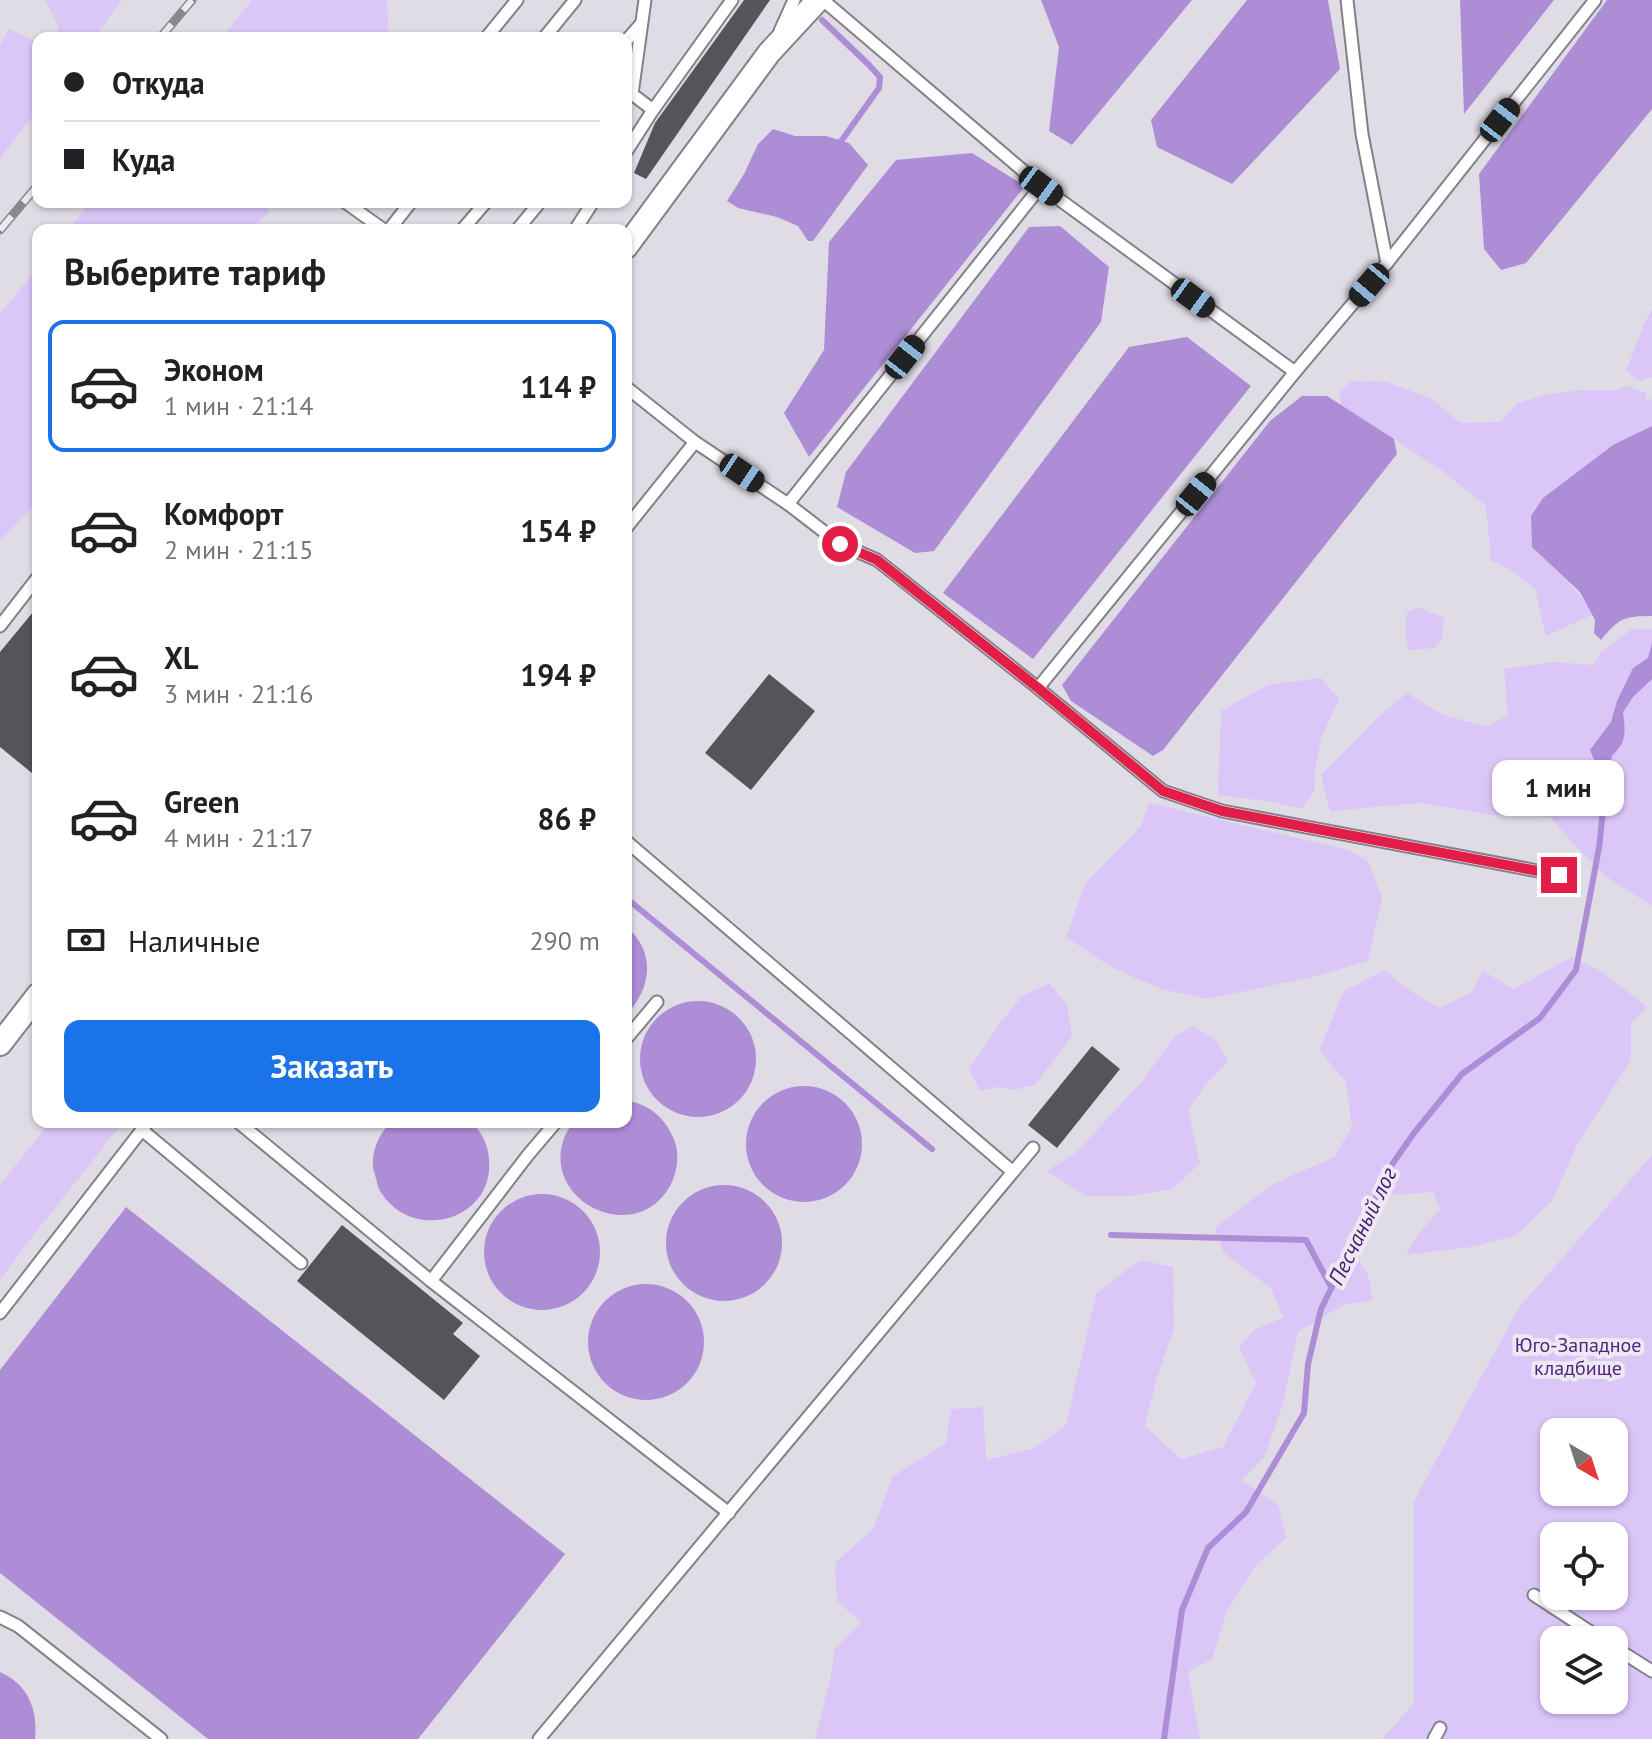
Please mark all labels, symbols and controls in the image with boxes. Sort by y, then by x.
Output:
text: Откуда [112,63,205,102]
car [1476,94,1524,146]
text: Куда [112,140,175,179]
car [1015,162,1067,210]
text: Выберите тариф [64,248,326,295]
car [1344,259,1394,311]
car [1167,274,1219,322]
car [881,331,929,383]
icon: car [68,350,140,422]
text: Эконом [164,350,264,389]
text: 114 ₽ [520,367,596,406]
text: 1 мин · 21:14 [164,389,313,422]
car [715,450,769,496]
car [1172,468,1220,520]
icon: car [68,494,140,566]
text: Комфорт [164,494,283,533]
text: 154 ₽ [520,511,596,550]
route start [822,526,858,562]
text: 2 мин · 21:15 [164,533,313,566]
icon: car [68,638,140,710]
text: XL [164,638,198,677]
text: 194 ₽ [520,655,596,694]
text: 3 мин · 21:16 [164,677,313,710]
callout: 1 мин [1493,759,1625,815]
text: 1 мин [1525,771,1591,804]
icon: car [68,782,140,854]
text: Green [164,782,239,821]
text: 86 ₽ [537,799,596,838]
text: 4 мин · 21:17 [164,821,313,854]
route end [1541,857,1577,893]
icon: cash [64,918,108,962]
text: Наличные [128,921,260,960]
text: 290 m [529,924,600,957]
button: Заказать [64,1020,600,1112]
water label: Песчаный лог [1321,1163,1403,1289]
park label: Юго-Западное кладбище [1515,1332,1641,1381]
north arrow [1540,1418,1628,1506]
map controls [1540,1418,1628,1714]
button: locate [1540,1522,1628,1610]
button: layers [1540,1626,1628,1714]

